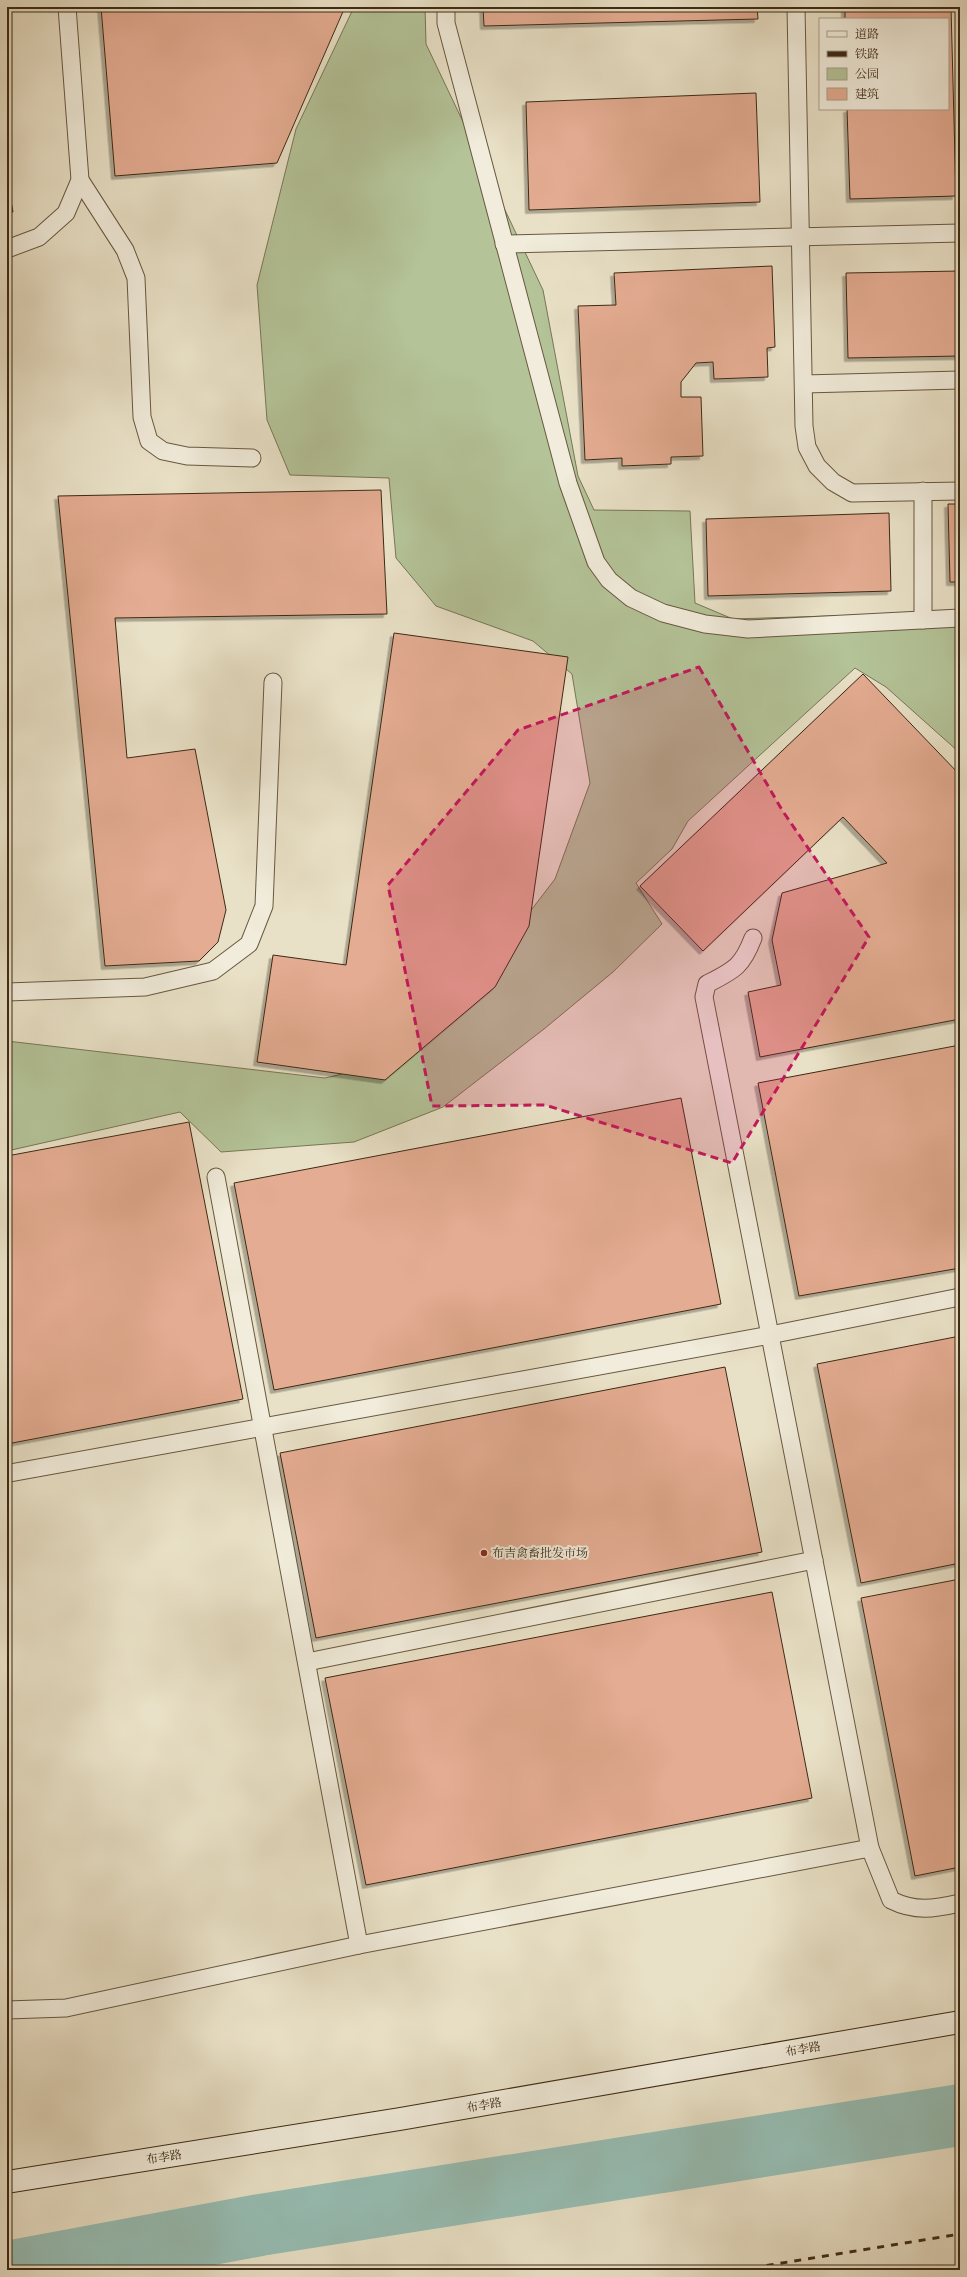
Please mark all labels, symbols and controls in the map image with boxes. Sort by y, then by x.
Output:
legend [819,18,949,110]
text: 道路 [855,27,879,41]
text: 铁路 [855,47,879,61]
text: 公园 [855,68,879,81]
text: 建筑 [855,87,879,101]
place label: 布吉禽畜批发市场 [492,1546,588,1560]
marker: 布吉禽畜批发市场 [479,1548,489,1558]
street label: 布李路 [784,2039,822,2059]
street label: 布李路 [465,2095,503,2115]
street label: 布李路 [145,2147,183,2167]

